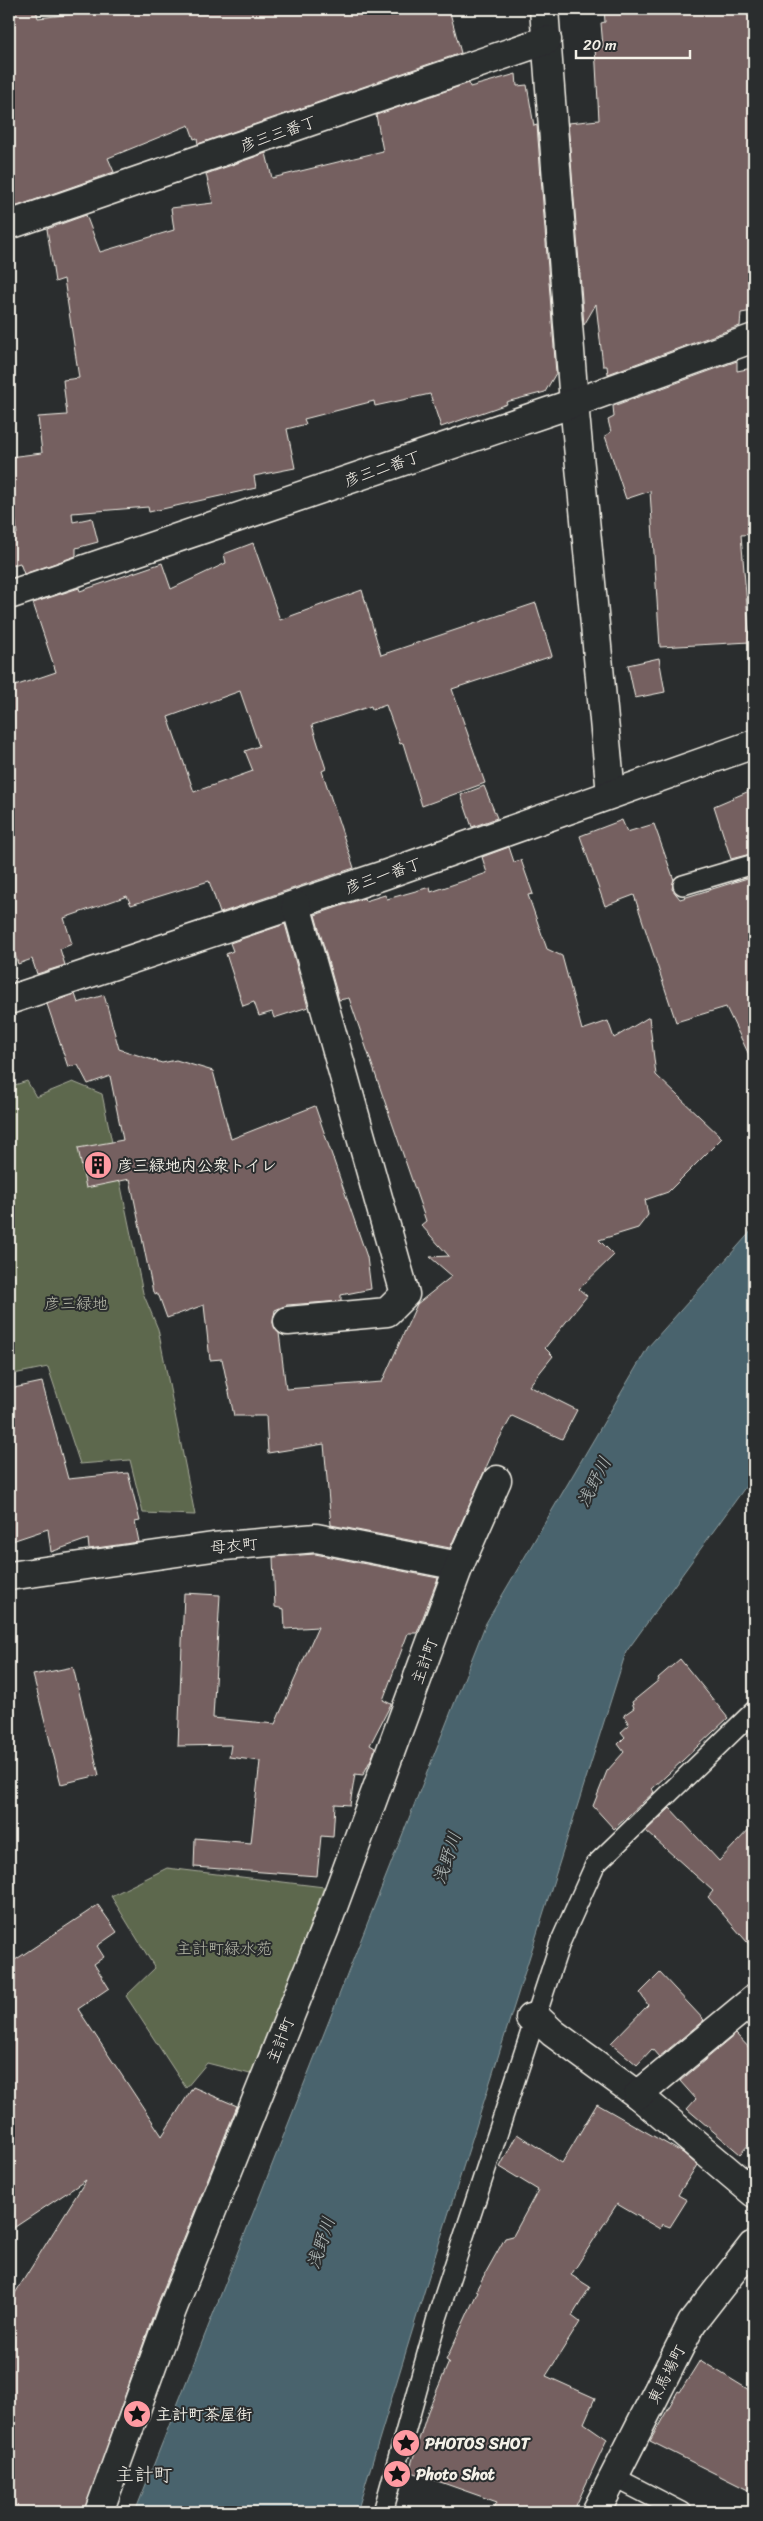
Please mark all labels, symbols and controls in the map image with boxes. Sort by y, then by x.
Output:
scale bar [576,28,689,60]
text: 20 m [583,32,617,58]
street label: 彦三三番丁 [236,107,321,160]
street label: 彦三二番丁 [340,442,425,495]
street label: 彦三一番丁 [341,849,426,902]
building icon: 彦三緑地内公衆トイレ [83,1150,113,1180]
place label: 彦三緑地内公衆トイレ [117,1151,277,1180]
park label: 彦三緑地 [44,1289,108,1318]
water label: 浅野川 [567,1451,621,1513]
street label: 母衣町 [209,1529,259,1562]
street label: 主計町 [403,1634,446,1689]
water label: 浅野川 [423,1827,471,1889]
park label: 主計町緑水苑 [176,1934,272,1963]
street label: 主計町 [258,2012,303,2068]
water label: 浅野川 [297,2212,345,2274]
street label: 東馬場町 [639,2339,694,2409]
place icon: 主計町茶屋街 [122,2399,152,2429]
place label: 主計町茶屋街 [156,2400,252,2429]
place icon: PHOTOS SHOT [391,2428,421,2458]
place label: PHOTOS SHOT [425,2429,531,2458]
district label: 主計町 [115,2458,173,2491]
place icon: Photo Shot [382,2459,412,2489]
place label: Photo Shot [416,2460,495,2489]

